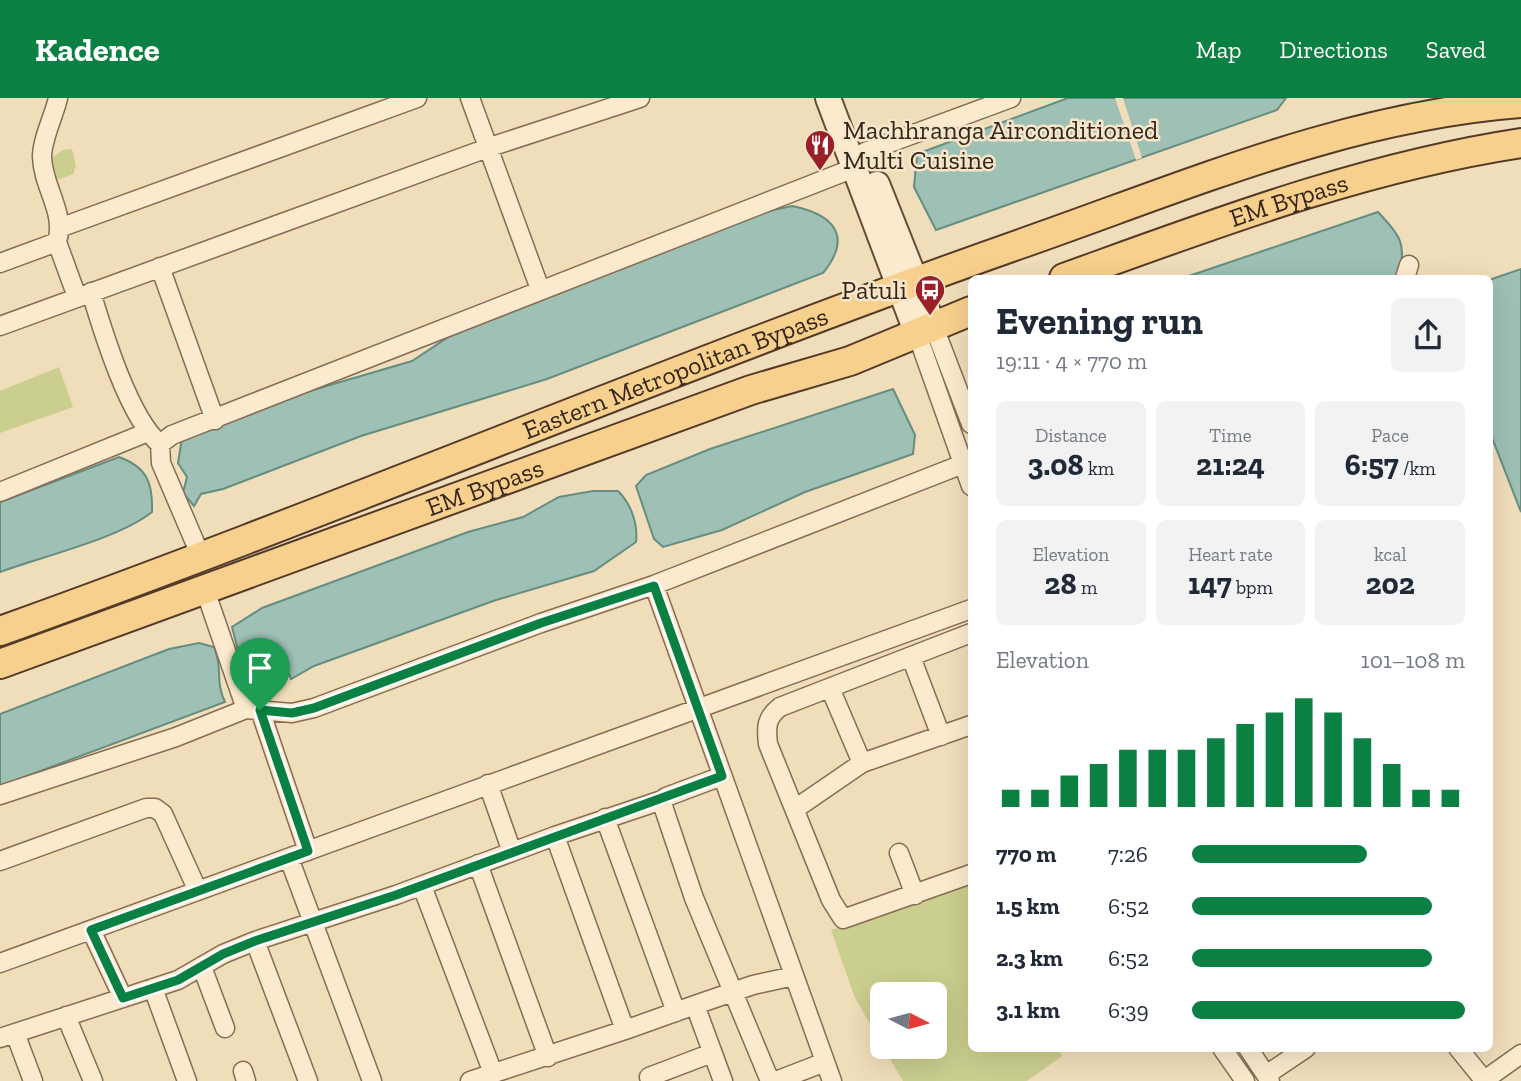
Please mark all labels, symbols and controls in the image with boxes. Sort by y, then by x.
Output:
text: Kadence [35,30,160,69]
text: Map [1196,35,1242,64]
text: Directions [1280,35,1388,64]
text: Saved [1426,35,1486,64]
place label: Machhranga Airconditioned Multi Cuisine [843,114,1158,176]
restaurant icon: Machhranga Airconditioned Multi Cuisine [803,128,837,172]
street label: EM Bypass [1225,166,1352,234]
bus stop icon: Patuli [913,273,947,317]
place label: Patuli [841,274,907,306]
text: Evening run [996,298,1203,344]
button: share [1391,298,1465,372]
street label: Eastern Metropolitan Bypass [518,300,832,446]
text: 19:11 · 4 × 770 m [996,347,1147,375]
text: Distance [1035,424,1107,447]
text: Time [1209,424,1252,447]
text: Pace [1371,424,1409,447]
text: 3.08 [1027,447,1084,483]
text: 21:24 [1196,447,1265,483]
text: 6:57 [1345,447,1399,483]
street label: EM Bypass [422,451,548,523]
text: km [1084,457,1114,480]
text: /km [1399,457,1436,480]
text: Elevation [1032,543,1109,566]
text: Heart rate [1188,543,1273,566]
text: kcal [1374,543,1406,566]
text: 28 [1044,566,1077,602]
text: 147 [1188,566,1232,602]
text: 202 [1365,566,1415,602]
text: m [1077,576,1097,599]
text: bpm [1232,576,1273,599]
pin [230,638,290,710]
text: Elevation [996,646,1089,674]
text: 101–108 m [1361,646,1465,674]
icon: arrive [241,649,279,687]
text: 770 m [996,840,1056,868]
text: 7:26 [1108,840,1148,868]
text: 1.5 km [996,892,1060,920]
text: 6:52 [1108,892,1149,920]
text: 2.3 km [996,944,1063,972]
text: 6:52 [1108,944,1149,972]
north arrow [870,982,947,1059]
map controls [870,982,947,1059]
text: 3.1 km [996,996,1060,1024]
text: 6:39 [1108,996,1149,1024]

